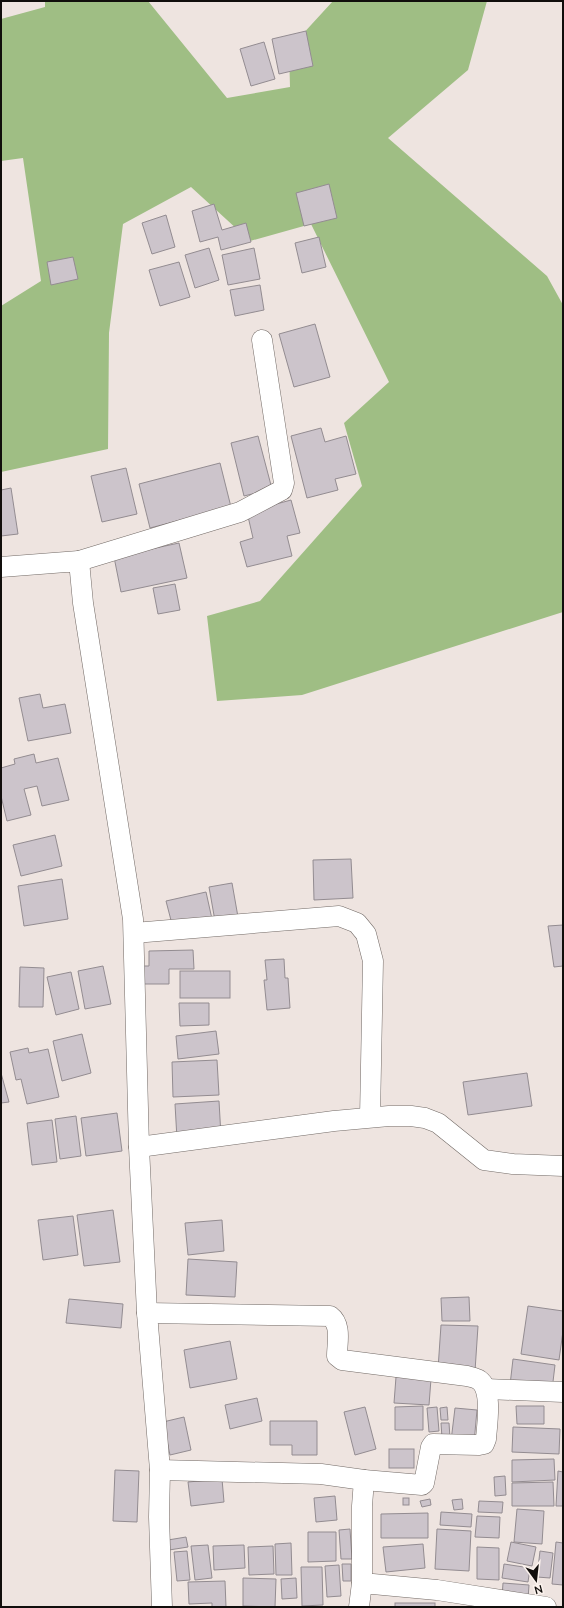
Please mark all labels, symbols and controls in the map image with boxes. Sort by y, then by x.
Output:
north arrow [516,1560,556,1600]
text: N [533,1581,544,1597]

